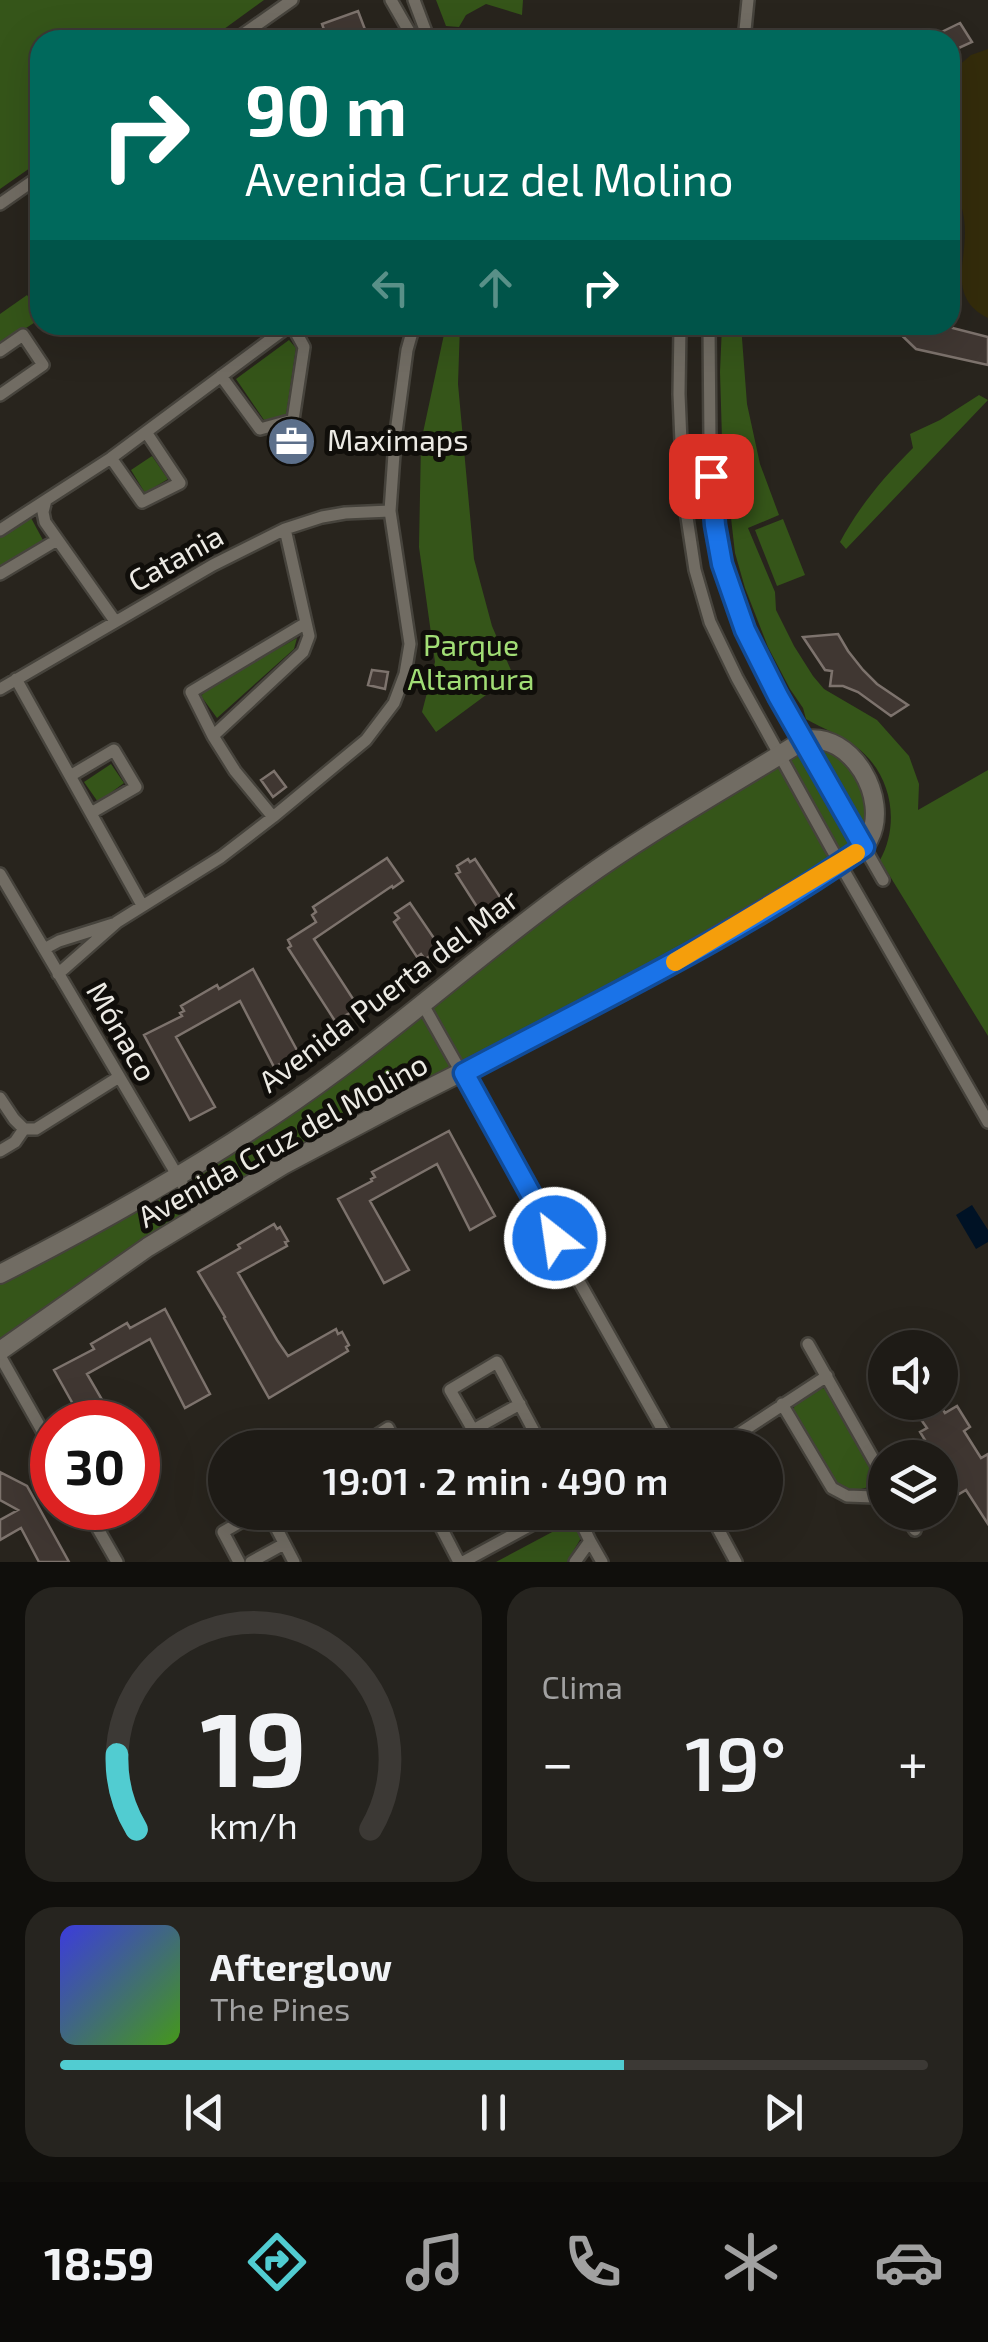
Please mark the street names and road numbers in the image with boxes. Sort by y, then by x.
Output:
street label: Catania [121,517,229,598]
street label: Avenida Puerta del Mar [251,880,525,1099]
street label: Mónaco [80,975,166,1087]
street label: Avenida Cruz del Molino [131,1045,433,1234]

